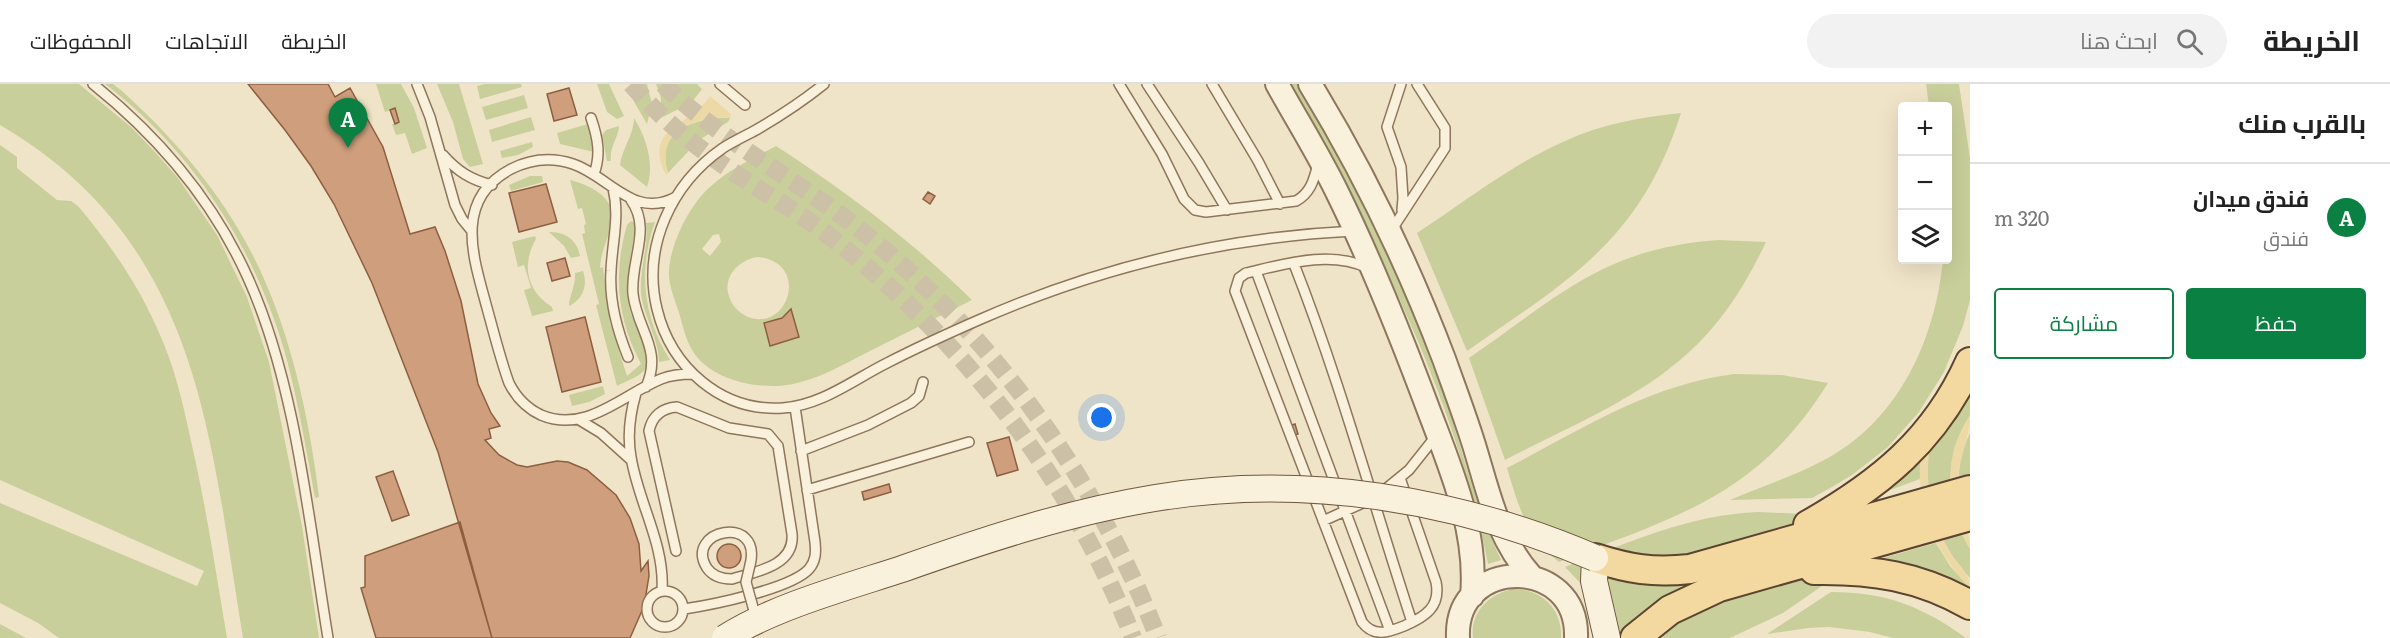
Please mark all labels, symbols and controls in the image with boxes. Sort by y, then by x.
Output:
search box [1807,14,2227,68]
text: الخريطة [2263,18,2360,60]
text: ابحث هنا [2080,23,2158,56]
text: المحفوظات [30,24,132,55]
text: الاتجاهات [165,24,248,55]
text: الخريطة [281,24,347,55]
icon: search [2173,25,2206,58]
pin: A [328,98,368,148]
map controls [1898,102,1952,264]
button: + [1898,102,1952,156]
text: بالقرب منك [2238,102,2366,141]
button: − [1898,156,1952,210]
text: فندق ميدان [2193,181,2309,214]
text: 320 m [1994,202,2049,232]
text: A [2339,202,2354,232]
button: layers [1898,210,1952,264]
text: فندق [2263,222,2309,252]
button: مشاركة [1994,288,2174,359]
button: حفظ [2186,288,2366,359]
your location [1087,403,1116,432]

